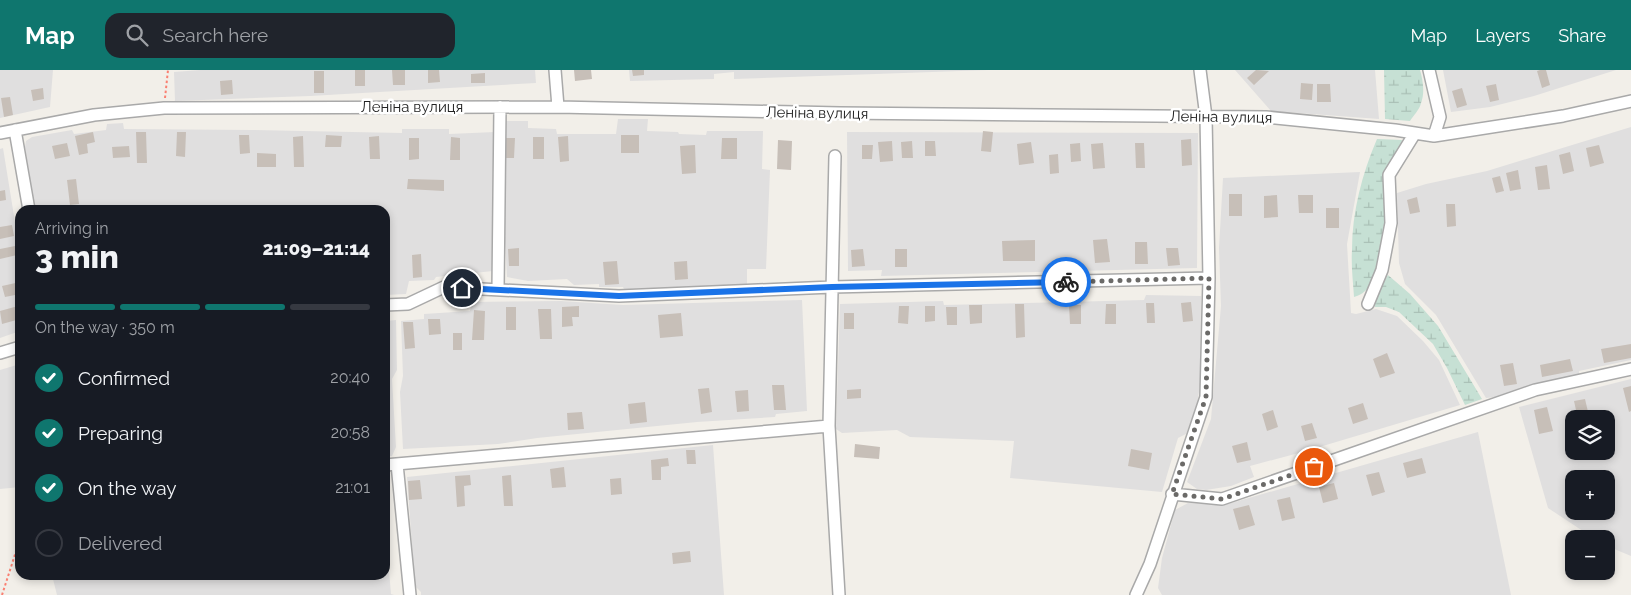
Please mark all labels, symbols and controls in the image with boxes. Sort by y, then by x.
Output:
search box [105,13,455,58]
text: Map [25,21,75,50]
icon: search [123,21,151,49]
text: Search here [163,24,268,46]
text: Map [1411,25,1447,46]
text: Layers [1475,25,1530,46]
text: Share [1558,25,1606,46]
street label: Леніна вулиця [361,98,463,116]
street label: Леніна вулиця [766,103,868,123]
street label: Леніна вулиця [1170,107,1272,127]
text: Arriving in [35,219,109,238]
text: 21:09–21:14 [262,237,370,259]
text: 3 min [35,238,119,275]
courier [1041,257,1091,307]
pin [441,267,483,309]
icon: bike [1052,268,1080,296]
icon: home [448,274,476,302]
text: On the way · 350 m [35,318,175,337]
icon: check [35,364,63,392]
text: Confirmed [78,367,170,389]
text: 20:40 [330,368,370,387]
map controls [1565,410,1615,580]
button: layers [1565,410,1615,460]
icon: check [35,419,63,447]
text: Preparing [78,422,163,444]
text: 20:58 [331,423,370,442]
pin [1293,446,1335,488]
icon: bag [1300,453,1328,481]
button: + [1565,470,1615,520]
icon: check [35,474,63,502]
text: On the way [78,477,177,499]
text: 21:01 [335,478,370,497]
button: − [1565,530,1615,580]
text: Delivered [78,532,162,554]

